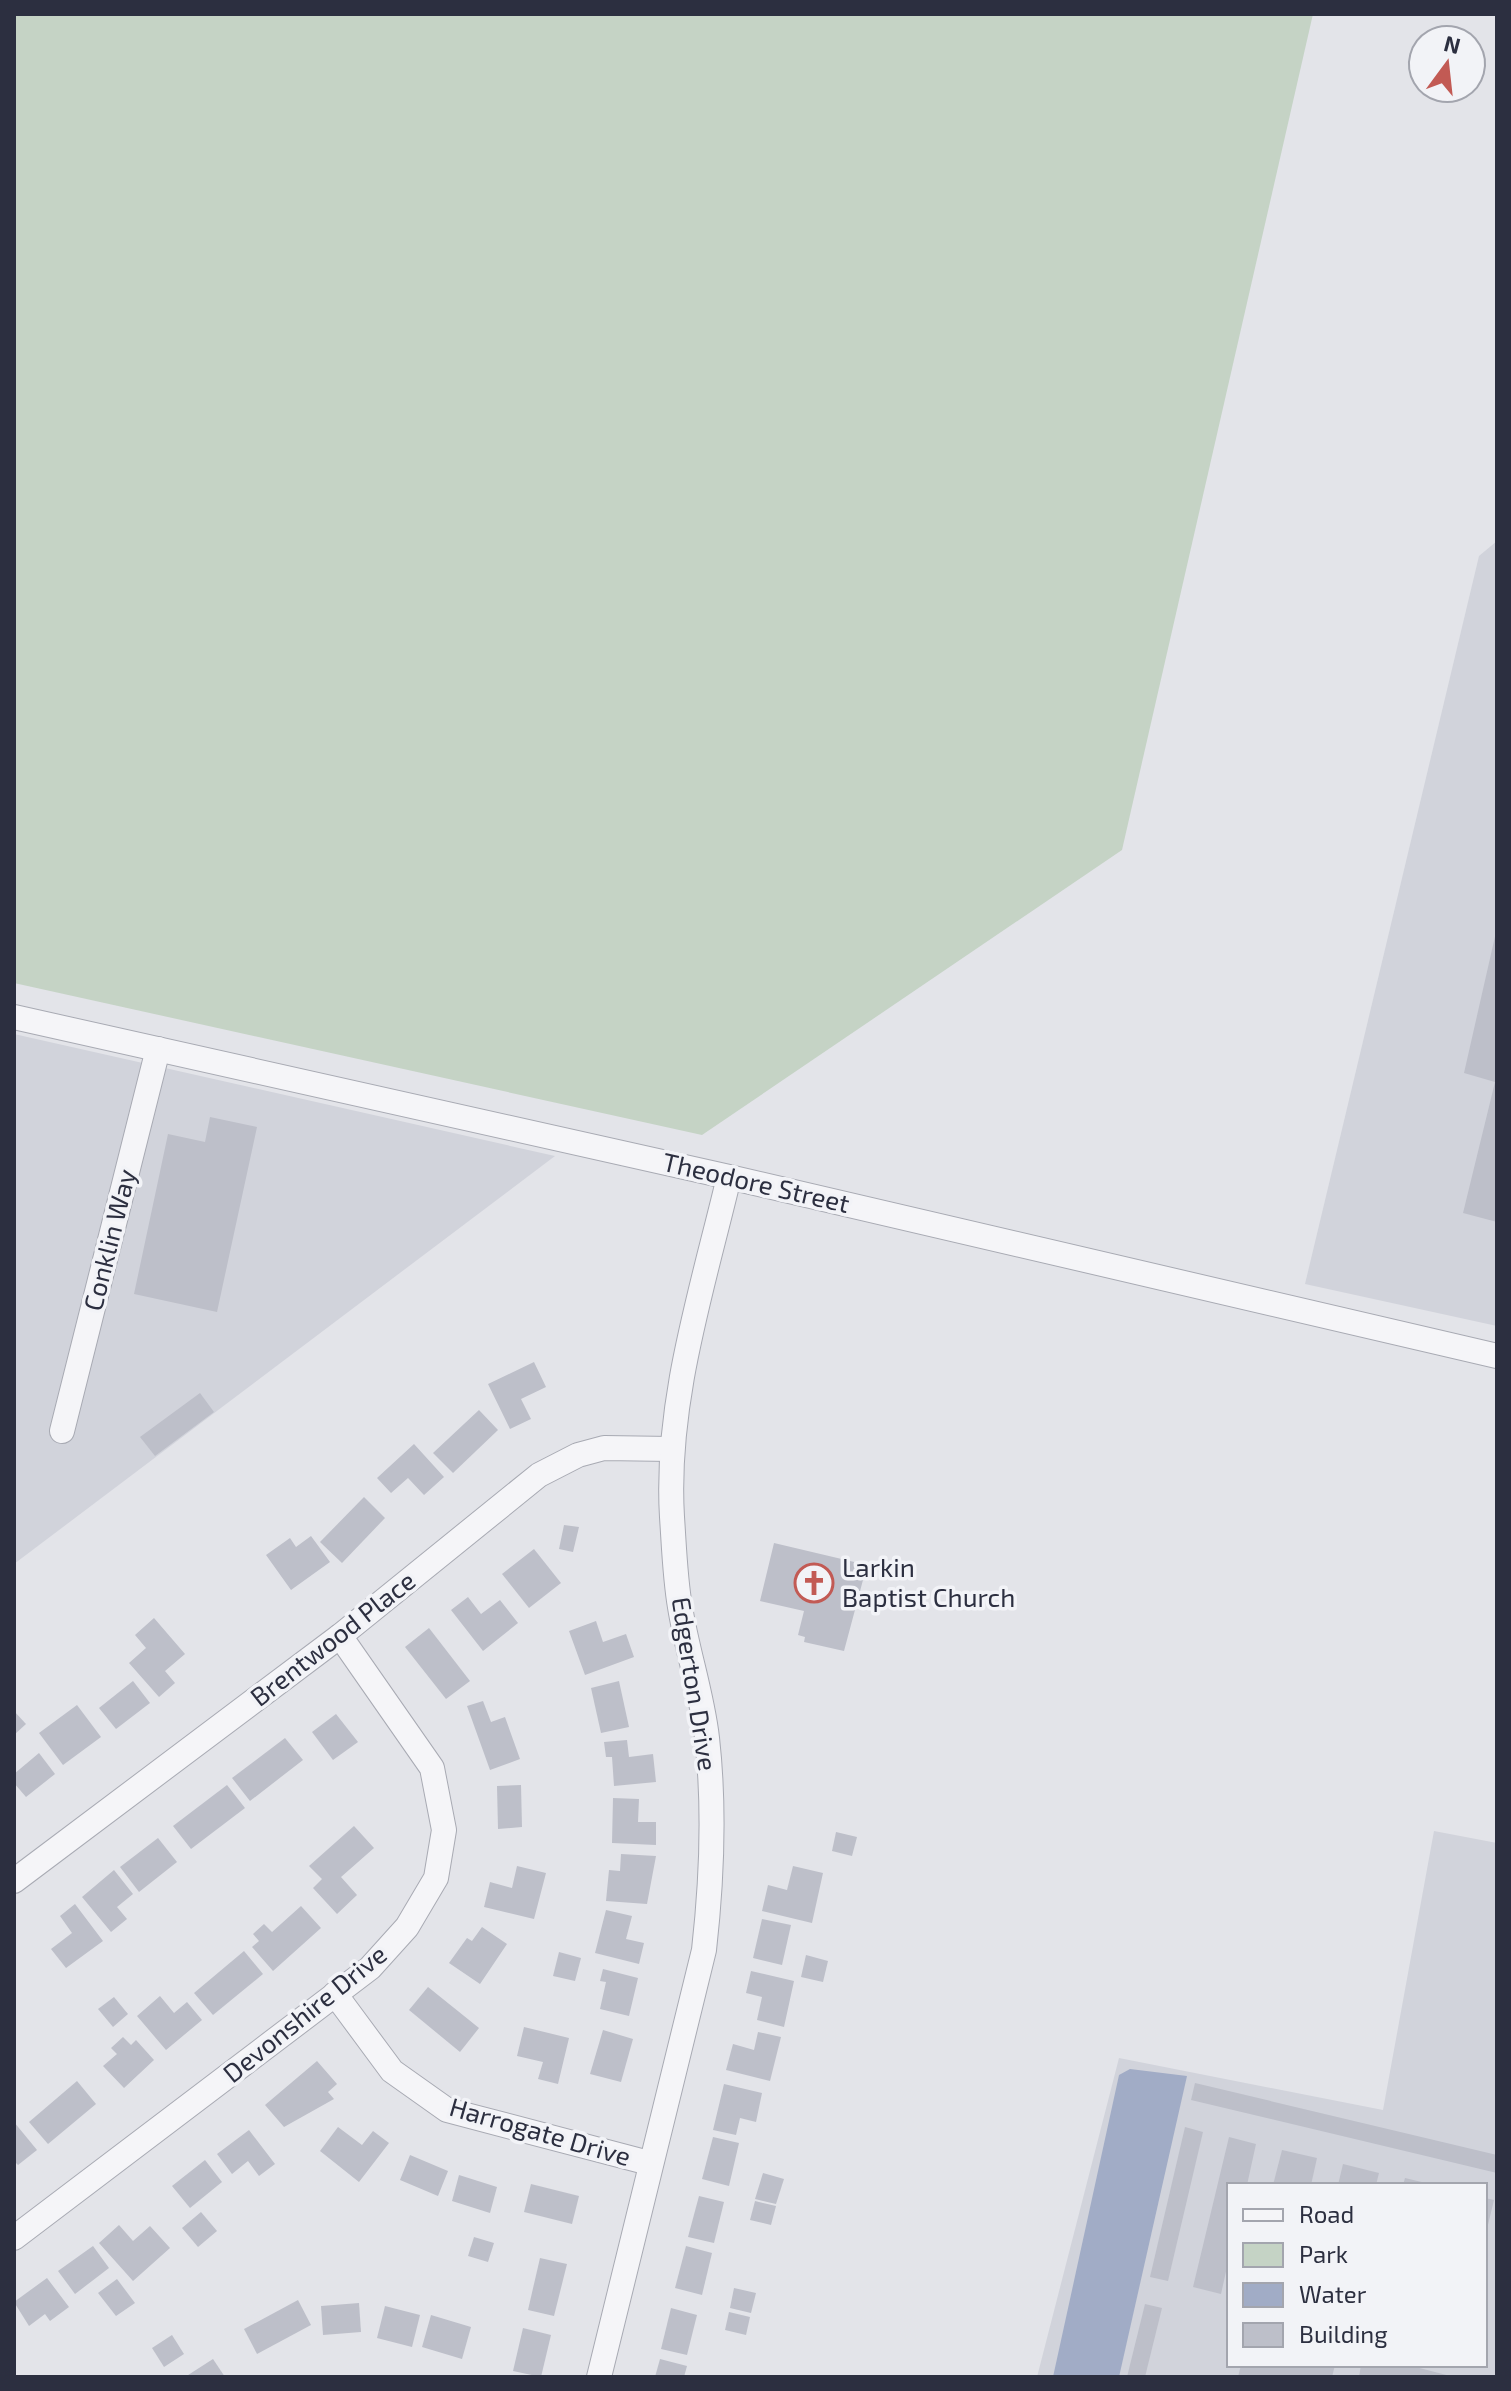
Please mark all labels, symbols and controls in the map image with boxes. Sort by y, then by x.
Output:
north arrow [1407,24,1487,104]
text: N [1441,29,1463,58]
street label: Theodore Street [660,1145,853,1218]
street label: Conklin Way [76,1165,141,1314]
place label: Larkin Baptist Church [842,1551,1015,1612]
church icon: Larkin Baptist Church [793,1562,835,1604]
street label: Brentwood Place [244,1564,421,1712]
street label: Edgerton Drive [666,1595,725,1773]
street label: Devonshire Drive [216,1938,392,2088]
street label: Harrogate Drive [446,2090,635,2171]
legend [1227,2183,1487,2367]
text: Road [1299,2199,1354,2228]
text: Park [1299,2239,1348,2268]
text: Water [1299,2279,1367,2308]
text: Building [1299,2319,1388,2348]

